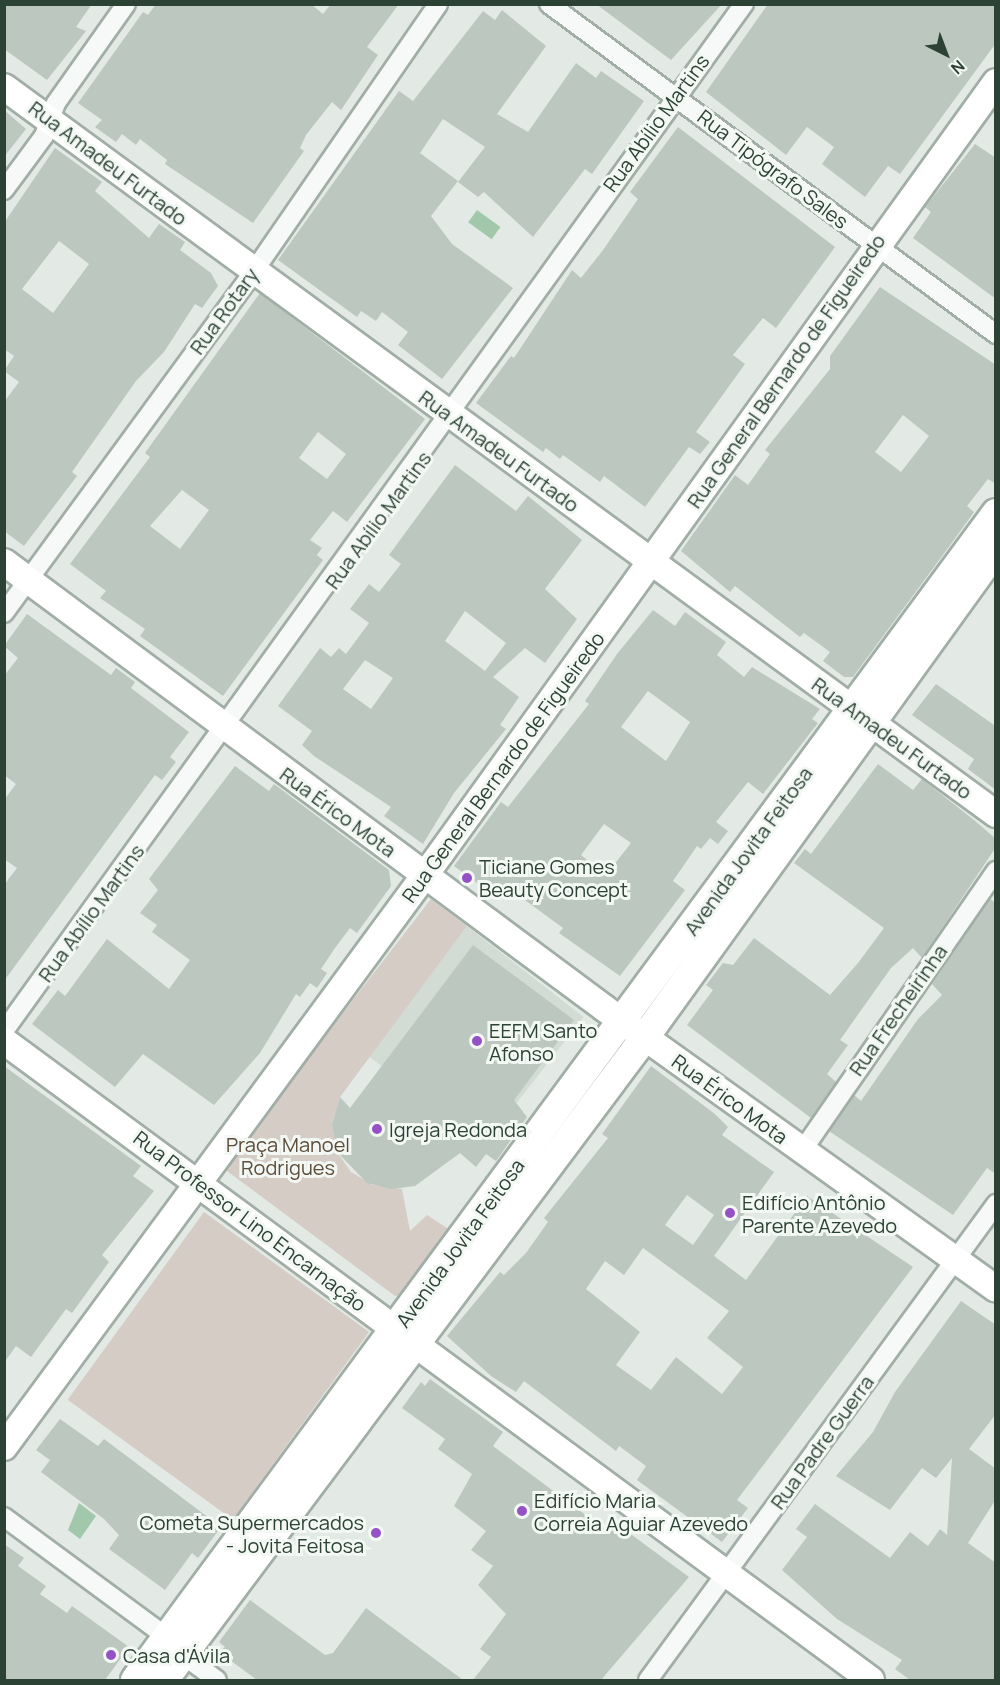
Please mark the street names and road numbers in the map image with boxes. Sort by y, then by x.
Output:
street label: Rua Abílio Martins [598,50,714,196]
street label: Rua Amadeu Furtado [24,96,192,230]
street label: Rua Tipógrafo Sales [693,105,853,233]
street label: Rua General Bernardo de Figueiredo [682,229,890,513]
street label: Rua Rotary [185,263,263,359]
street label: Rua Amadeu Furtado [414,385,584,517]
street label: Rua Abílio Martins [320,447,436,593]
street label: Rua General Bernardo de Figueiredo [397,627,609,907]
street label: Rua Amadeu Furtado [807,672,977,804]
street label: Rua Érico Mota [275,762,401,862]
street label: Avenida Jovita Feitosa [679,762,817,940]
street label: Rua Abílio Martins [33,840,149,986]
street label: Rua Frecheirinha [844,940,952,1080]
street label: Rua Érico Mota [667,1049,793,1149]
street label: Rua Professor Lino Encarnação [129,1126,371,1316]
street label: Avenida Jovita Feitosa [391,1154,529,1332]
street label: Rua Padre Guerra [765,1370,879,1514]

